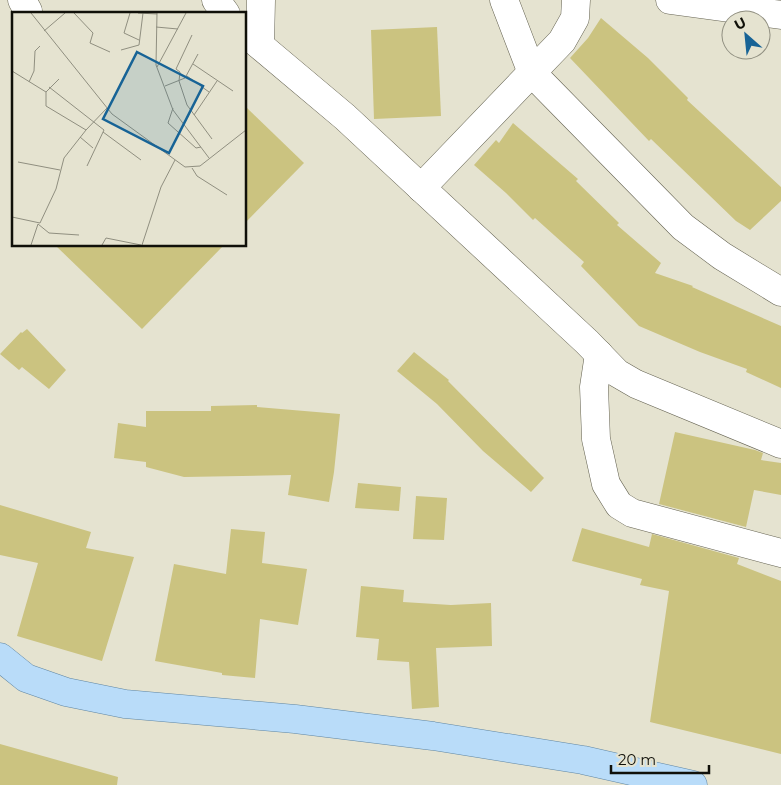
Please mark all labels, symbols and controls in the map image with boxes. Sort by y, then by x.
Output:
north arrow [721,10,771,60]
inset map [12,12,246,246]
text: U [731,13,749,34]
scale bar [611,742,708,774]
text: 20 m [618,750,656,769]

